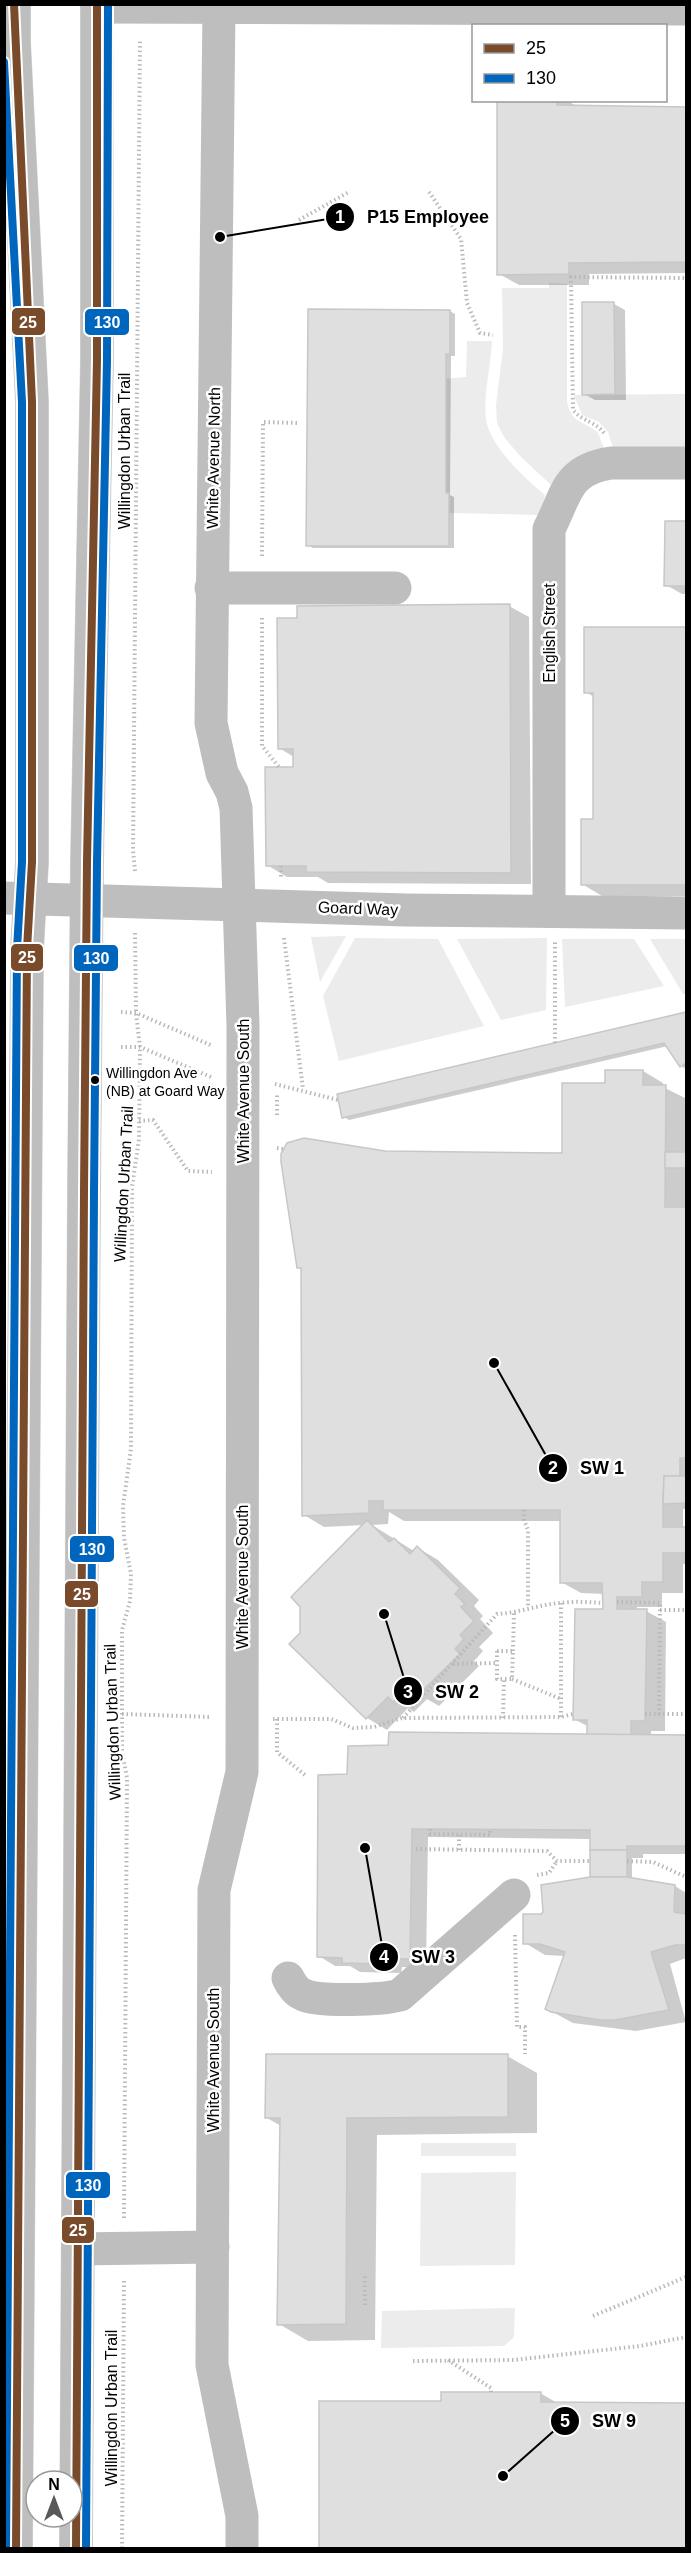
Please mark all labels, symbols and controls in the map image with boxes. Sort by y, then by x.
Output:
legend [472,24,667,102]
text: 25 [526,38,546,58]
text: 130 [526,68,556,88]
callout: P15 Employee [325,199,501,235]
text: 1 [335,207,345,227]
text: P15 Employee [367,207,489,227]
line badge: 25 [11,307,46,336]
line badge: 130 [84,308,130,336]
text: 25 [19,314,37,331]
text: 130 [94,314,120,331]
street label: Willingdon Urban Trail [116,373,133,529]
street label: White Avenue North [204,387,223,529]
street label: English Street [541,583,558,683]
street label: Goard Way [318,899,398,918]
line badge: 25 [10,943,44,972]
line badge: 130 [73,944,119,972]
text: 25 [18,949,36,966]
text: 130 [83,950,109,967]
street label: White Avenue South [235,1019,252,1163]
place label: Willingdon Ave (NB) at Goard Way [106,1065,225,1099]
marker: Willingdon Ave (NB) at Goard Way [89,1074,101,1086]
street label: Willingdon Urban Trail [111,1105,136,1263]
callout: SW 1 [538,1450,636,1486]
text: 2 [548,1458,558,1478]
text: SW 1 [580,1458,624,1478]
street label: White Avenue South [234,1505,251,1649]
line badge: 130 [69,1535,115,1563]
text: 130 [79,1541,105,1558]
line badge: 25 [64,1580,99,1608]
text: 25 [73,1586,91,1603]
street label: Willingdon Urban Trail [101,1643,124,1800]
callout: SW 2 [393,1673,491,1709]
text: 3 [403,1682,413,1702]
text: SW 2 [435,1682,479,1702]
callout: SW 3 [369,1939,467,1975]
text: 4 [379,1947,389,1967]
text: SW 3 [411,1947,455,1967]
street label: White Avenue South [205,1988,222,2132]
line badge: 130 [65,2171,111,2199]
text: 130 [75,2177,101,2194]
line badge: 25 [61,2216,95,2244]
text: 25 [69,2222,87,2239]
street label: Willingdon Urban Trail [103,2330,120,2486]
callout: SW 9 [550,2403,648,2439]
text: 5 [560,2411,570,2431]
text: SW 9 [592,2411,636,2431]
north arrow [24,2469,84,2529]
text: N [48,2476,60,2493]

